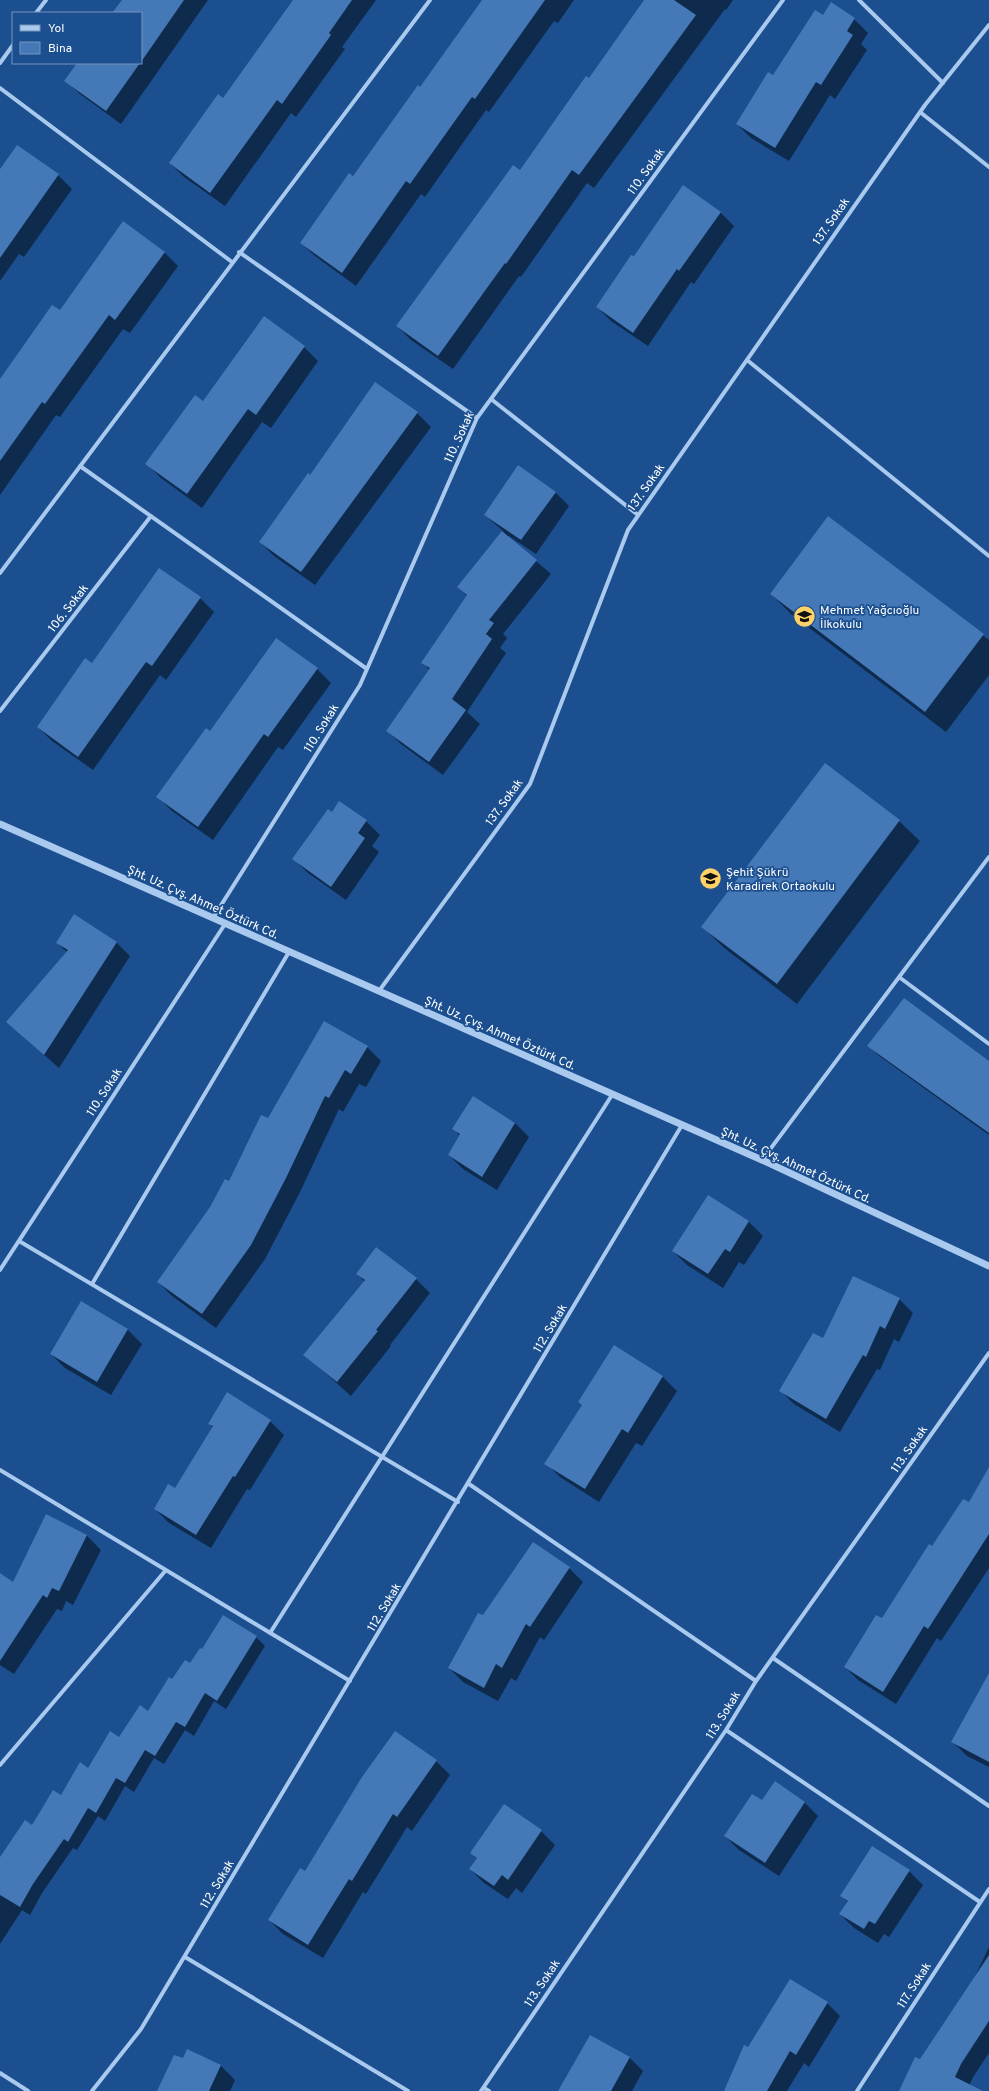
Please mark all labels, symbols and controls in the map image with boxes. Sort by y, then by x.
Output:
legend [12,12,142,64]
text: Yol [48,21,64,37]
text: Bina [48,41,72,57]
street label: 110. Sokak [624,145,669,198]
street label: 137. Sokak [810,195,854,249]
street label: 110. Sokak [441,409,479,466]
street label: 137. Sokak [625,461,669,515]
street label: 106. Sokak [45,581,93,636]
place label: Mehmet Yağcıoğlu İlkokulu [820,603,919,633]
school or university icon: Mehmet Yağcıoğlu İlkokulu [791,604,817,630]
street label: 110. Sokak [301,701,343,756]
street label: 137. Sokak [482,776,527,829]
street label: Şht. Uz. Çvş. Ahmet Öztürk Cd. [125,862,281,944]
place label: Şehit Şükrü Karadirek Ortaokulu [726,865,835,895]
school or university icon: Şehit Şükrü Karadirek Ortaokulu [697,866,723,892]
street label: Şht. Uz. Çvş. Ahmet Öztürk Cd. [422,993,578,1075]
street label: 110. Sokak [83,1065,126,1120]
street label: Şht. Uz. Çvş. Ahmet Öztürk Cd. [718,1124,873,1208]
street label: 112. Sokak [530,1301,572,1356]
street label: 113. Sokak [888,1423,932,1476]
street label: 112. Sokak [364,1580,406,1635]
street label: 113. Sokak [703,1688,745,1743]
street label: 112. Sokak [197,1857,239,1912]
street label: 113. Sokak [521,1957,565,2010]
street label: 117. Sokak [894,1959,936,2012]

